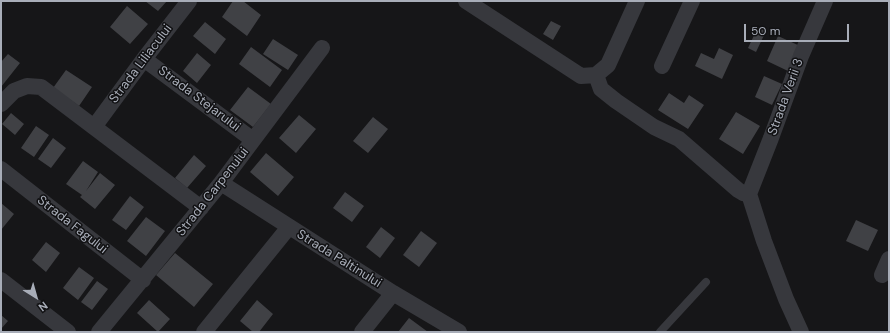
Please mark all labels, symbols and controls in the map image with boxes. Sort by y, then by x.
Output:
scale bar [746,16,851,42]
street label: Strada Liliacului [106,22,176,106]
text: 50 m [751,23,780,39]
street label: Strada Verii 3 [765,56,807,138]
street label: Strada Stejarului [155,63,243,135]
street label: Strada Carpenului [174,145,252,239]
street label: Strada Fagului [34,193,110,257]
street label: Strada Paltinului [294,227,384,291]
north arrow [16,277,56,317]
text: N [36,299,51,315]

